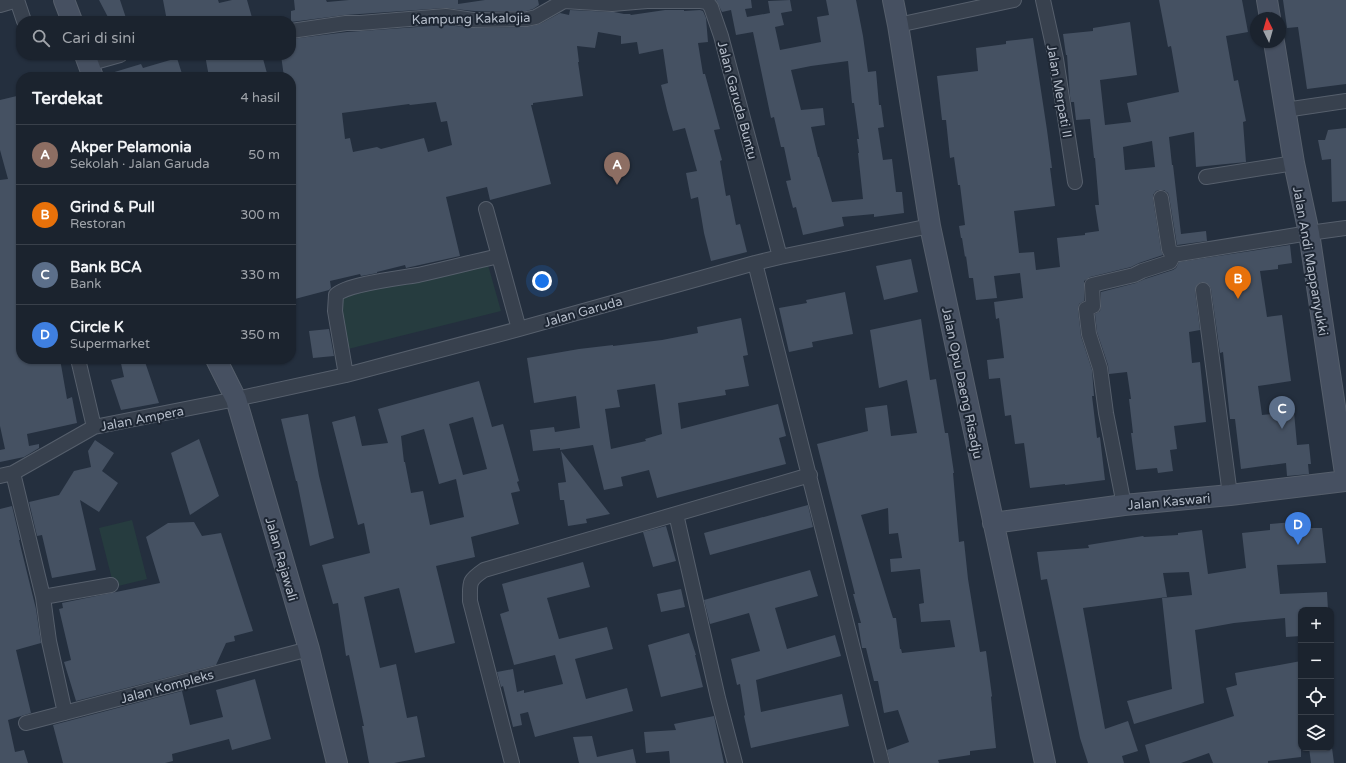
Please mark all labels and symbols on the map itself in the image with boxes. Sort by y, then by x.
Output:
street label: Kampung Kakalojia [411,10,531,28]
north arrow [1250,12,1286,48]
street label: Jalan Garuda Buntu [714,39,761,161]
street label: Jalan Merpati II [1043,43,1075,139]
pin: A [604,152,630,185]
street label: Jalan Andi Mappanyukki [1289,185,1331,337]
pin: B [1225,266,1251,299]
your location [532,271,552,291]
street label: Jalan Garuda [542,293,624,331]
street label: Jalan Opu Daeng Risadju [938,306,986,460]
pin: C [1269,396,1295,429]
street label: Jalan Ampera [99,403,185,435]
street label: Jalan Kaswari [1127,490,1211,514]
pin: D [1285,512,1311,545]
street label: Jalan Rajawali [261,516,301,603]
street label: Jalan Kompleks [119,667,216,707]

